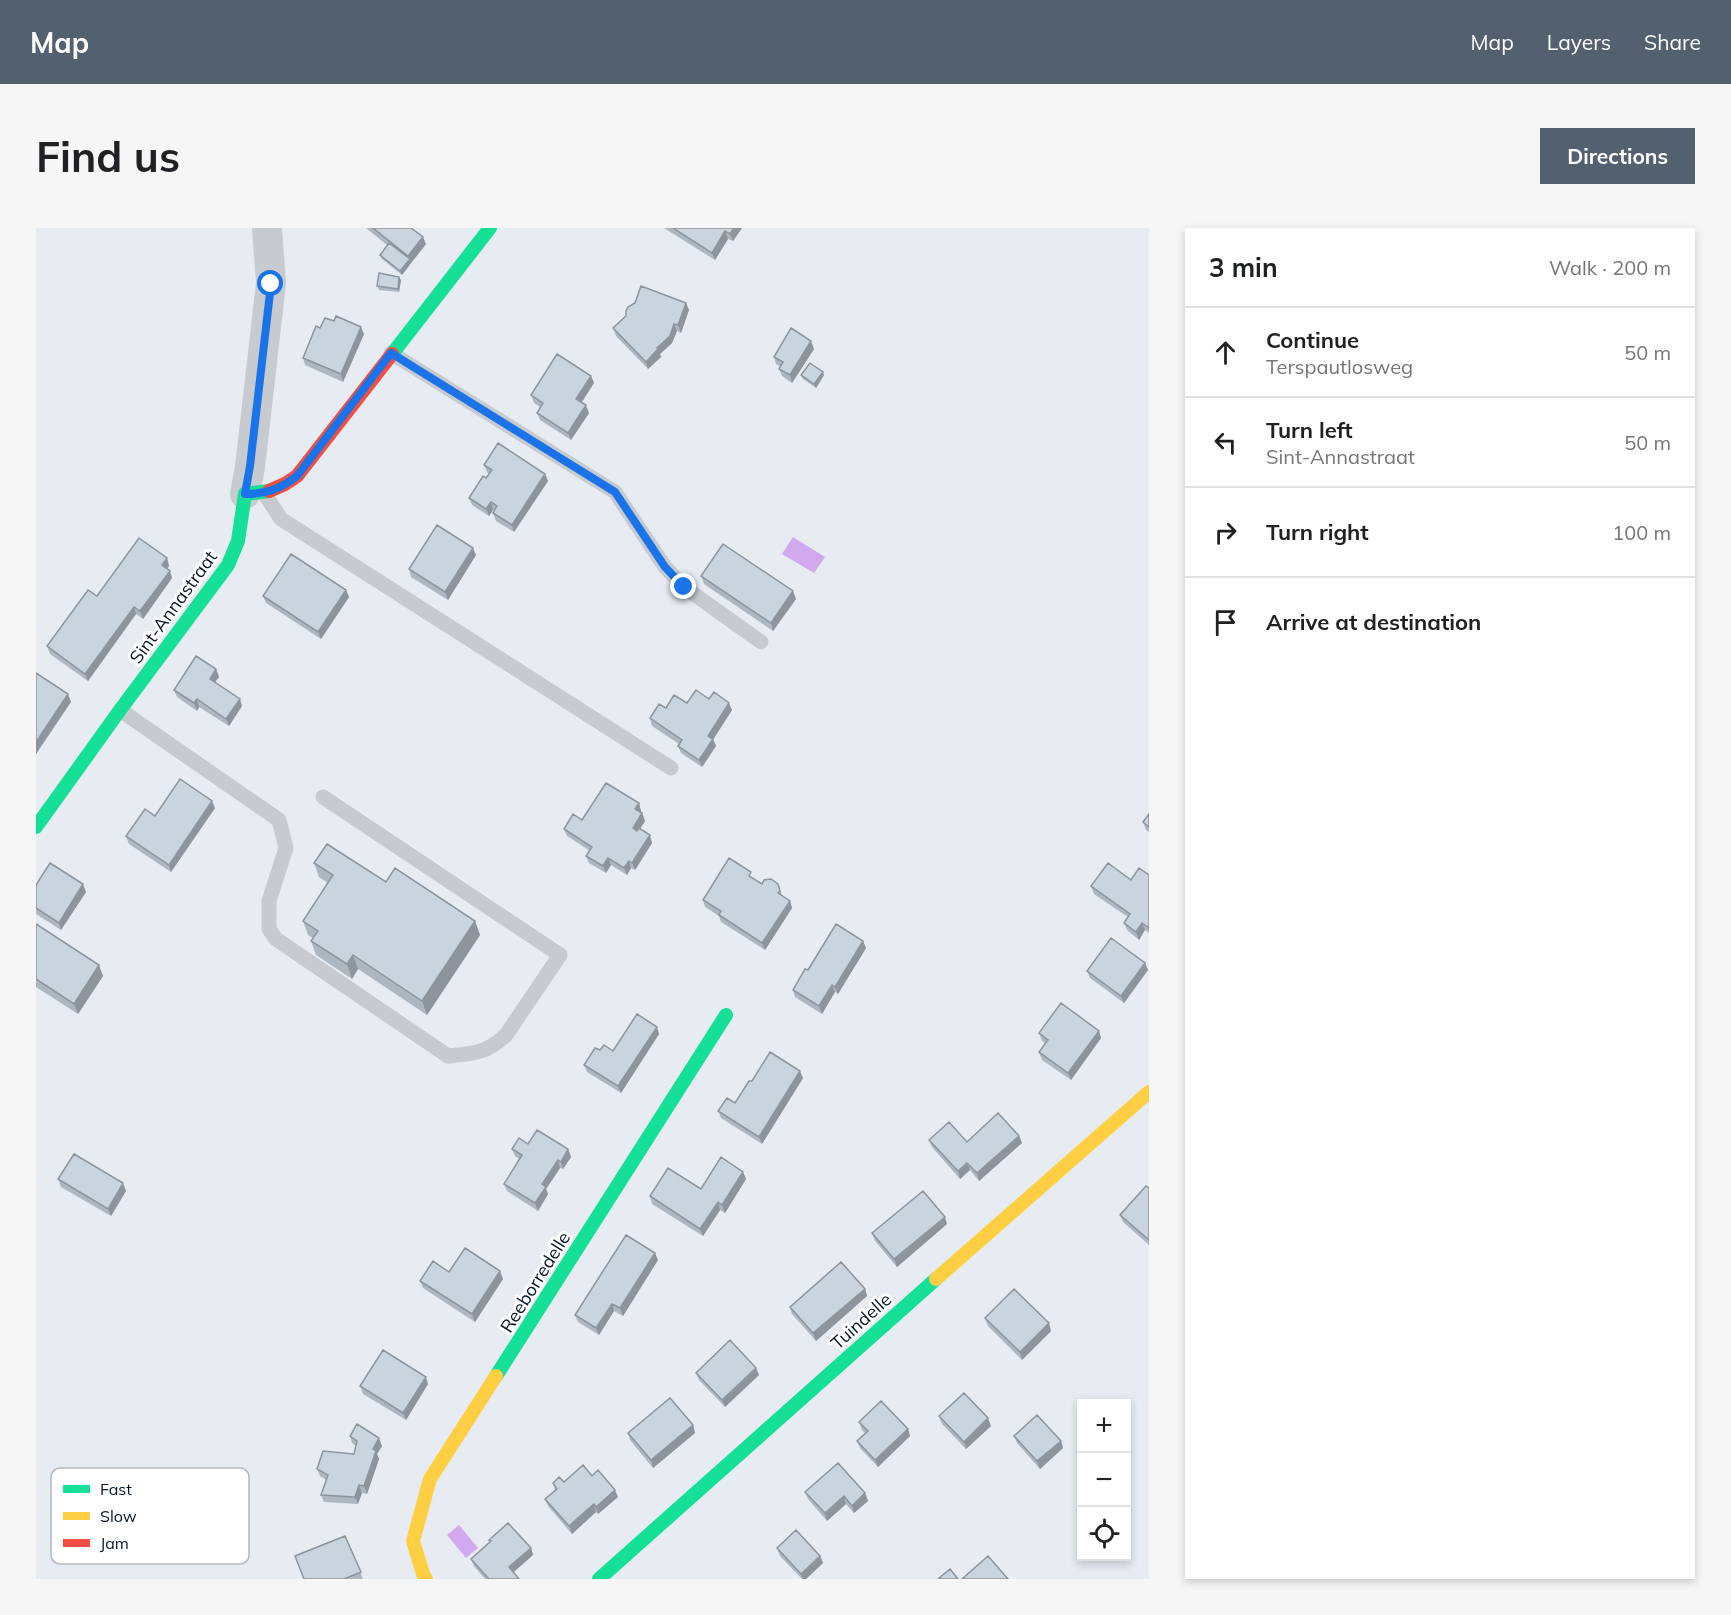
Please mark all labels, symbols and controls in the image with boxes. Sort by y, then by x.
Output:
text: Map [30,25,89,60]
text: Map [1471,29,1514,55]
text: Layers [1547,29,1611,55]
text: Share [1644,29,1701,55]
button: Directions [1540,128,1695,184]
text: Find us [36,130,180,183]
text: 3 min [1209,251,1278,284]
text: Walk · 200 m [1549,255,1671,280]
route start [257,270,283,296]
text: Continue [1266,326,1359,354]
icon: ahead [1209,336,1242,369]
text: 50 m [1624,340,1671,365]
text: Terspautlosweg [1266,354,1413,379]
text: Turn left [1266,416,1353,444]
icon: left [1209,426,1242,459]
text: 50 m [1624,430,1671,455]
text: Sint-Annastraat [1266,444,1415,469]
icon: right [1209,516,1242,549]
text: Turn right [1266,518,1369,546]
text: 100 m [1612,520,1671,545]
street label: Sint-Annastraat [124,546,222,668]
route end [670,573,696,599]
icon: arrive [1209,606,1242,639]
text: Arrive at destination [1266,608,1481,636]
street label: Reeborredelle [495,1227,575,1337]
street label: Tuindelle [826,1288,896,1354]
map controls [1077,1399,1131,1561]
button: + [1077,1399,1131,1453]
button: − [1077,1453,1131,1507]
legend [51,1468,249,1564]
text: Fast [100,1479,132,1499]
text: Slow [100,1506,137,1526]
button: locate [1077,1507,1131,1561]
text: Jam [100,1533,129,1553]

